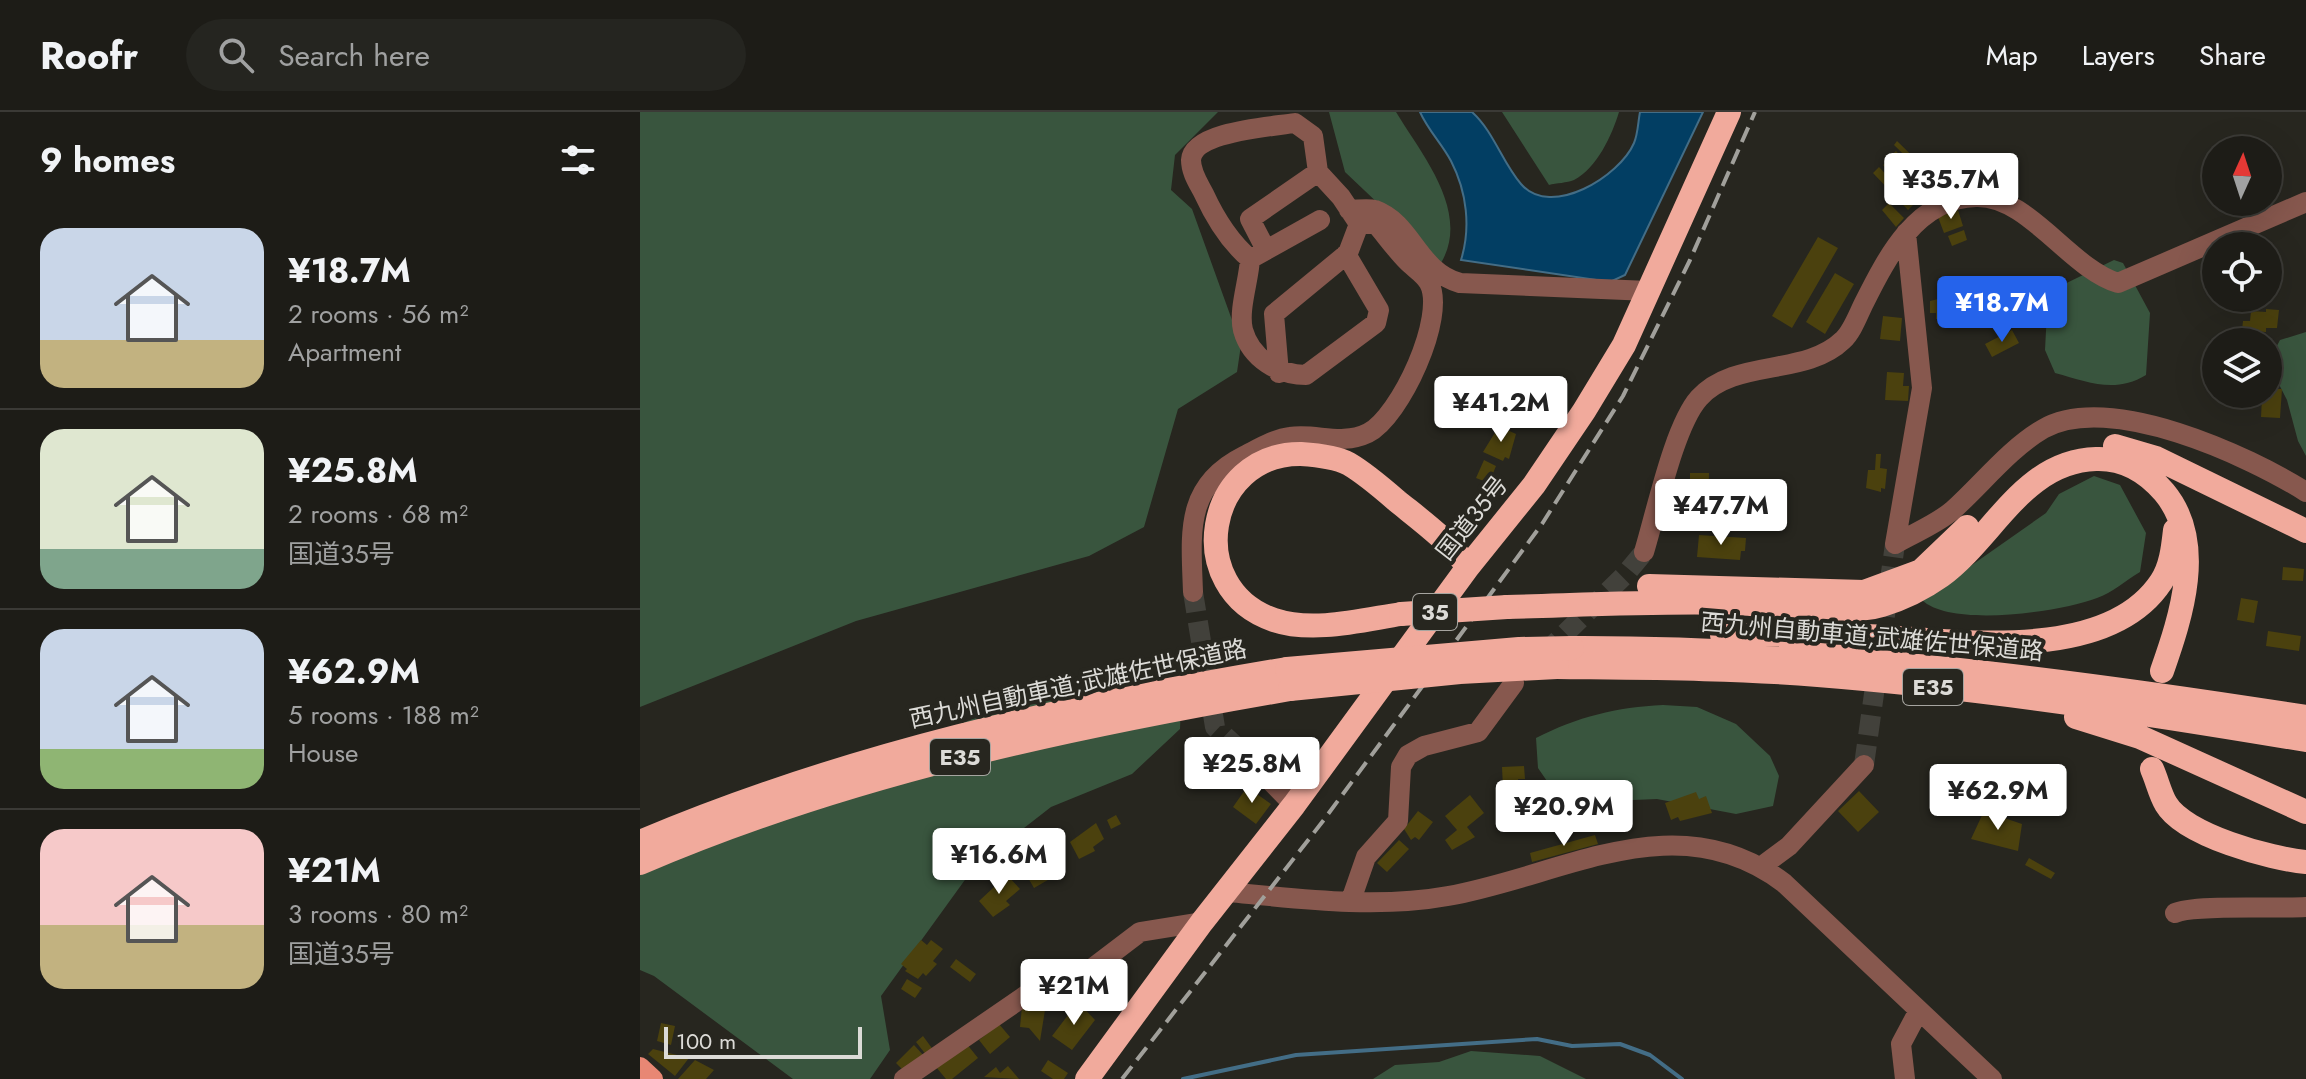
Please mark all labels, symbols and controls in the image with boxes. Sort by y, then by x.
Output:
search box [186,19,746,91]
text: Roofr [40,28,138,83]
icon: search [214,33,258,77]
text: Search here [278,34,430,77]
text: Map [1986,35,2038,76]
text: Layers [2082,35,2155,76]
text: Share [2199,35,2266,76]
text: 9 homes [40,136,175,185]
north arrow [2202,136,2282,216]
map controls [2202,136,2282,408]
icon: filters [556,138,600,182]
pin: ¥35.7M [1886,153,2016,221]
text: ¥35.7M [1902,160,2000,198]
button: locate [2202,232,2282,312]
text: ¥18.7M [288,246,411,295]
icon: home [104,260,200,356]
pin: ¥18.7M [1937,276,2067,344]
text: ¥18.7M [1955,283,2049,321]
text: 2 rooms · 56 m² [288,295,468,333]
button: layers [2202,328,2282,408]
text: Apartment [288,333,401,371]
pin: ¥41.2M [1436,376,1566,444]
text: ¥41.2M [1452,383,1550,421]
text: ¥25.8M [288,446,418,495]
icon: home [104,461,200,557]
street label: 国道35号 [1427,468,1516,567]
pin: ¥47.7M [1656,479,1786,547]
text: ¥47.7M [1673,486,1769,524]
text: 2 rooms · 68 m² [288,495,468,533]
text: 国道35号 [288,535,395,573]
road number: 35 [1413,594,1457,630]
street label: 西九州自動車道;武雄佐世保道路 [1699,604,2045,669]
street label: 西九州自動車道;武雄佐世保道路 [906,631,1250,736]
text: ¥62.9M [288,647,420,696]
icon: home [104,661,200,757]
road number: E35 [1903,669,1963,705]
text: 5 rooms · 188 m² [288,696,479,734]
text: House [288,734,358,772]
pin: ¥25.8M [1187,737,1317,805]
road number: E35 [930,739,990,775]
text: ¥25.8M [1202,744,1302,782]
pin: ¥62.9M [1933,764,2063,832]
text: ¥62.9M [1948,771,2048,809]
pin: ¥20.9M [1499,780,1629,848]
text: ¥20.9M [1514,787,1614,825]
pin: ¥16.6M [934,828,1064,896]
text: ¥16.6M [951,835,1047,873]
text: ¥21M [288,846,381,895]
icon: home [104,861,200,957]
text: 3 rooms · 80 m² [288,895,468,933]
text: 国道35号 [288,935,395,973]
pin: ¥21M [1027,959,1121,1027]
text: ¥21M [1039,966,1109,1004]
scale bar [664,1023,862,1059]
text: 100 m [676,1025,736,1057]

